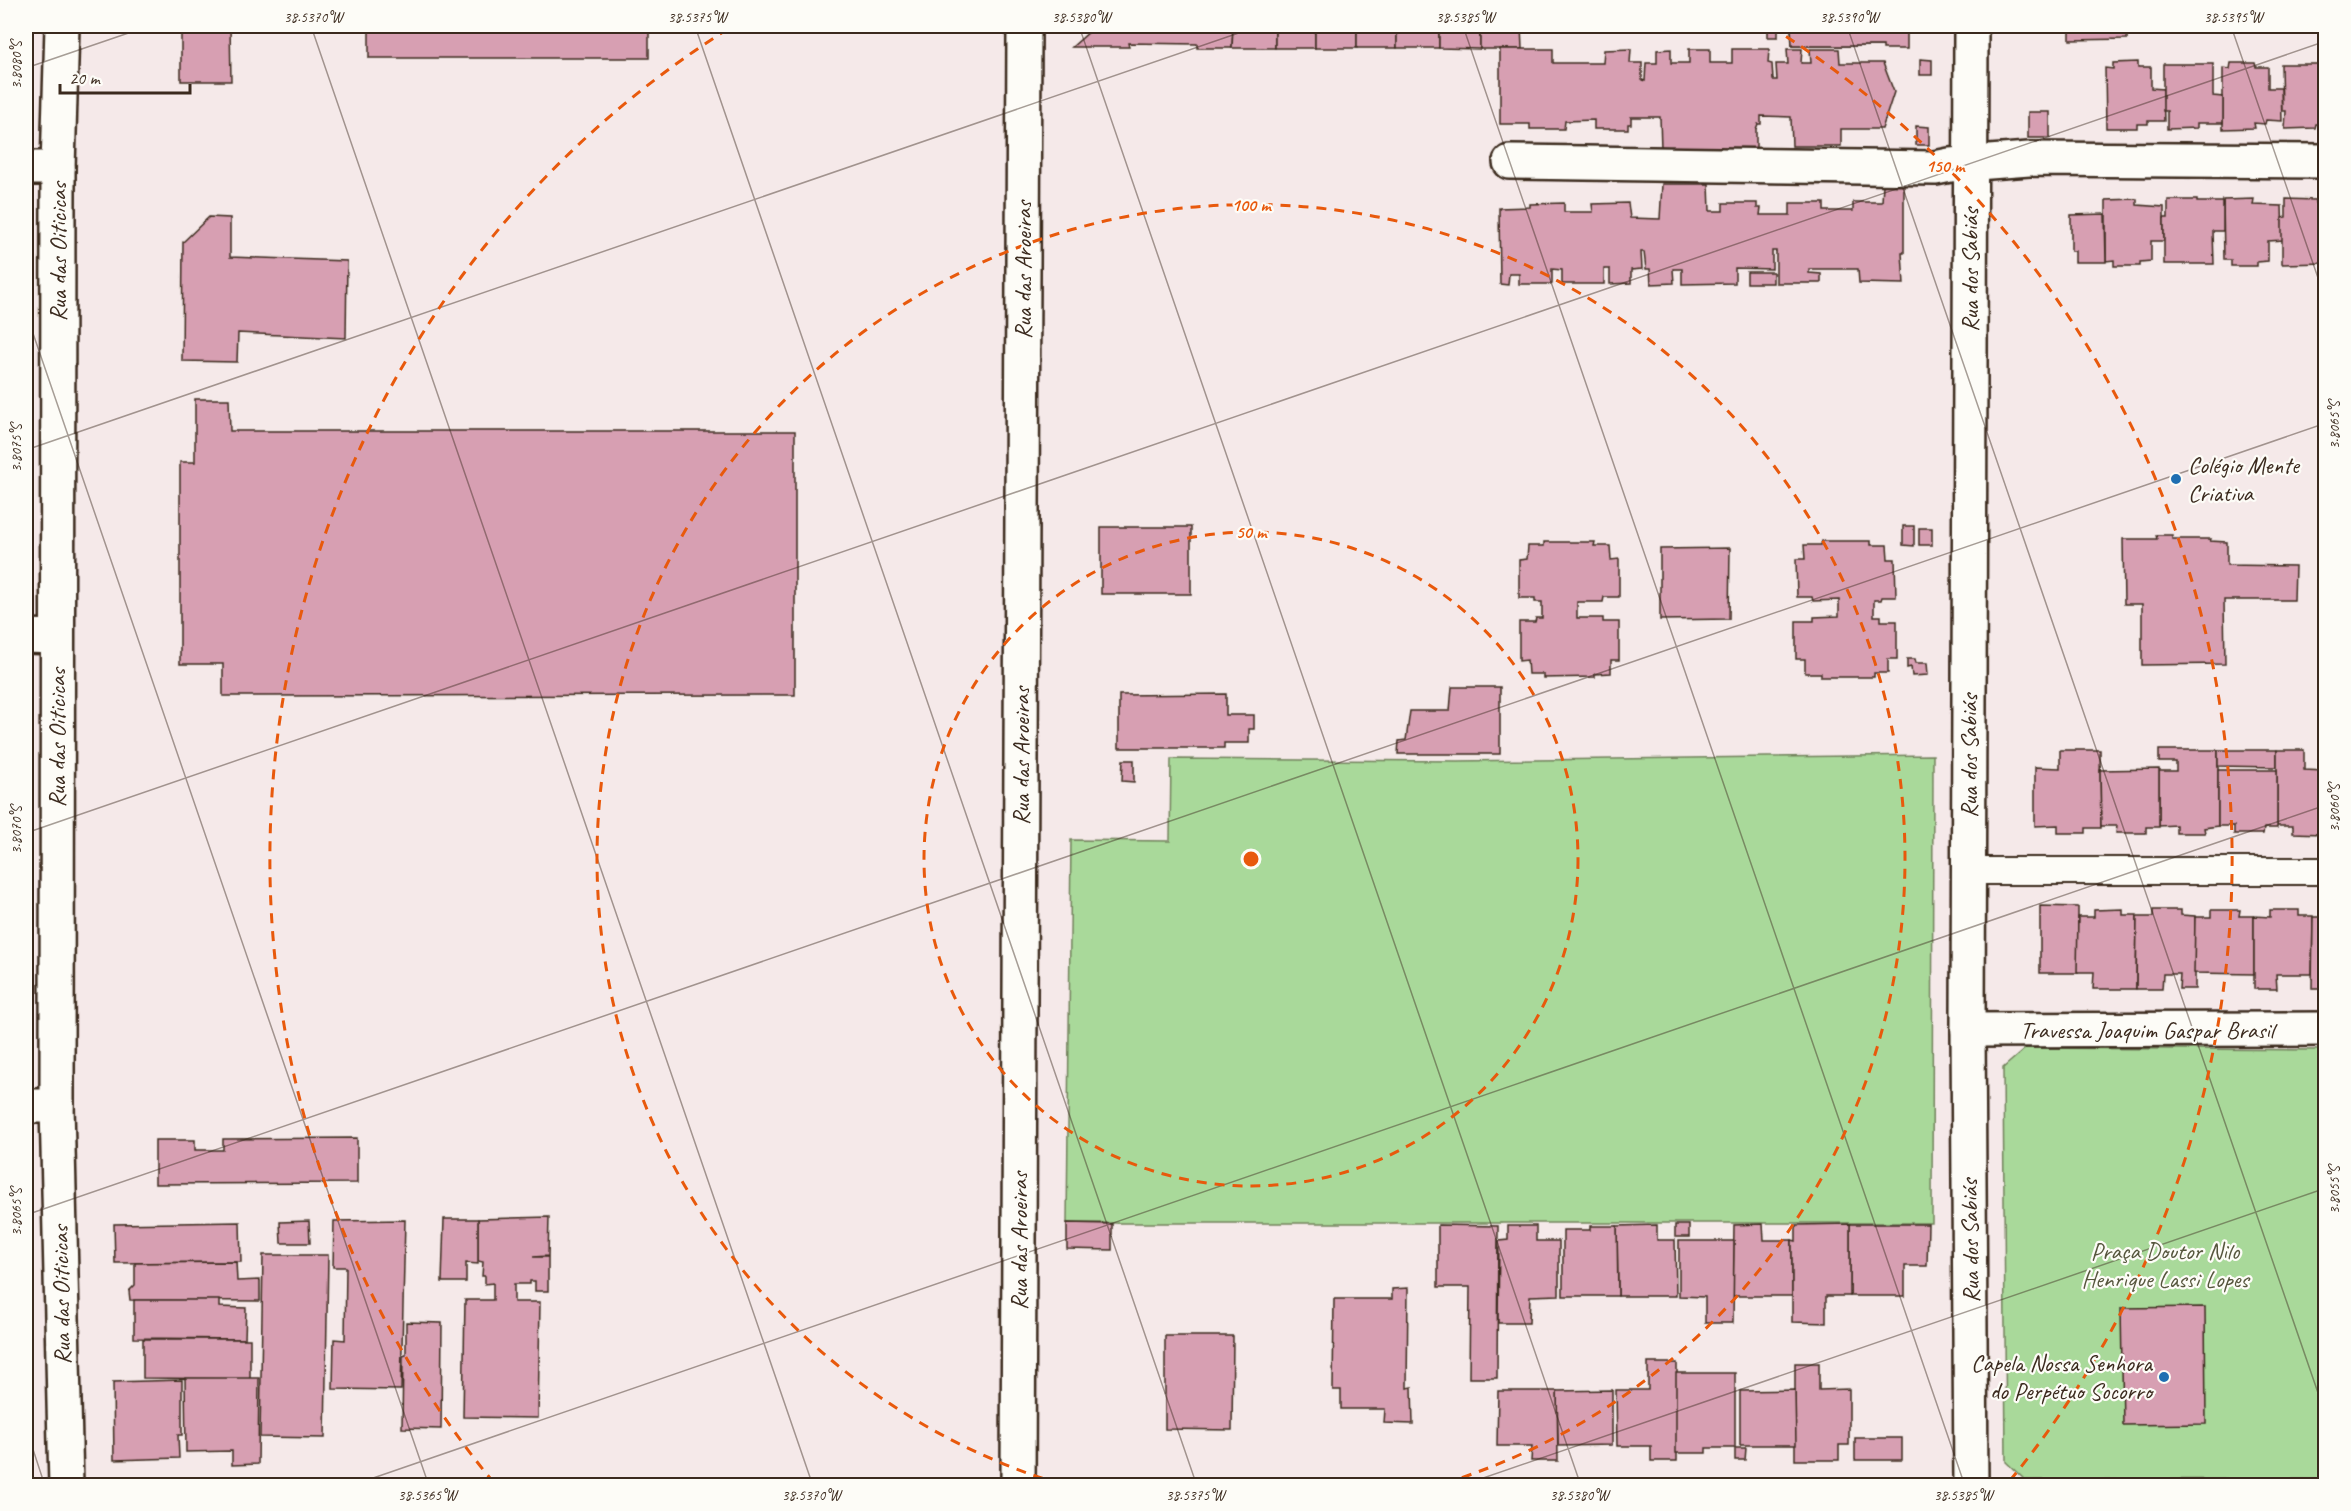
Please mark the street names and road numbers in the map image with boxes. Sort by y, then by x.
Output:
street label: Rua das Oiticicas [43,181,73,322]
street label: Rua das Aroeiras [1008,199,1038,339]
street label: Rua dos Sabiás [1955,205,1985,332]
street label: Rua das Oiticicas [42,667,72,808]
street label: Rua das Aroeiras [1006,685,1036,825]
street label: Rua dos Sabiás [1954,691,1984,818]
street label: Travessa Joaquim Gaspar Brasil [2020,1015,2278,1045]
street label: Rua das Aroeiras [1004,1170,1034,1310]
street label: Rua dos Sabiás [1954,1176,1986,1303]
street label: Rua das Oiticicas [45,1223,77,1365]

